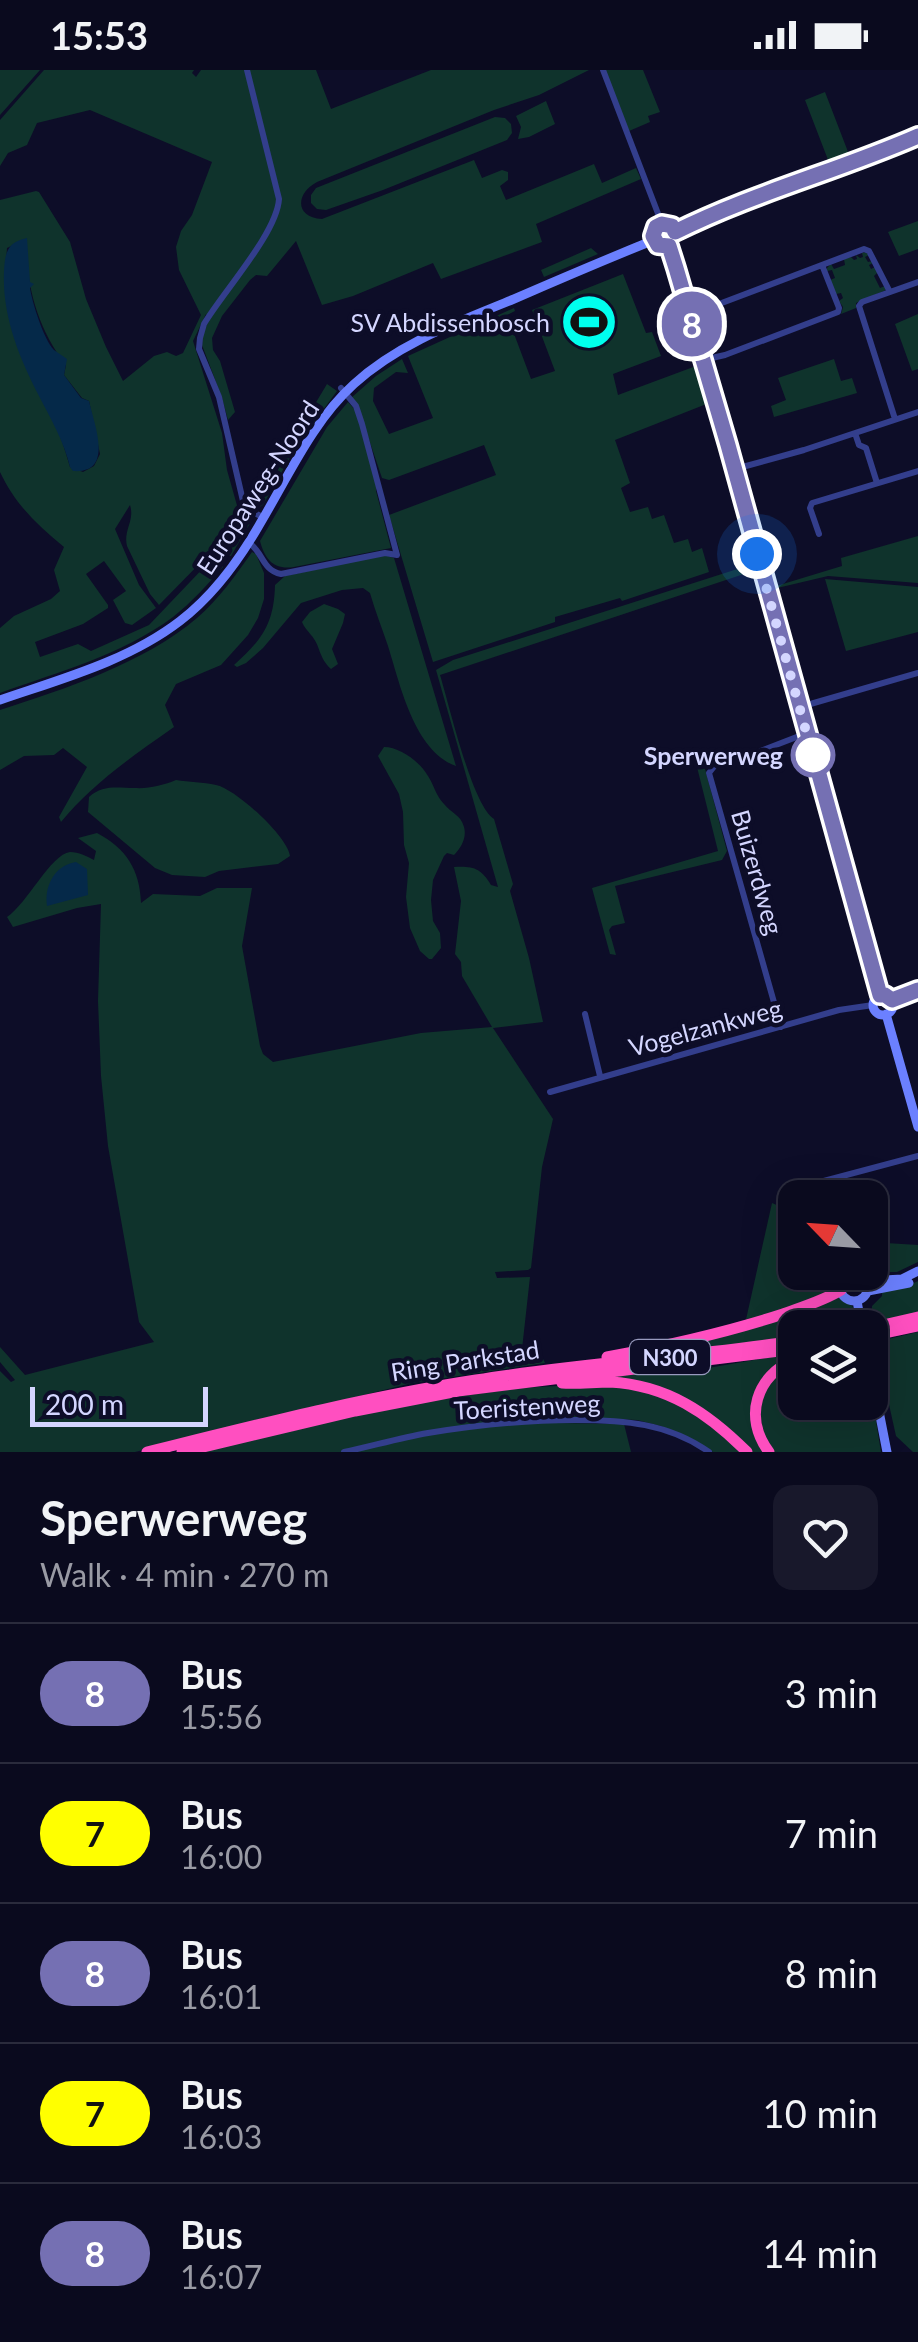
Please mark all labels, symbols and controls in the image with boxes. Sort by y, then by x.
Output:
text: 15:53 [50,12,148,58]
sports icon: SV Abdissenbosch [559,292,619,352]
line badge: 8 [660,292,724,356]
text: 8 [682,303,702,345]
place label: SV Abdissenbosch [351,307,550,337]
street label: Europaweg-Noord [190,394,324,580]
your location [732,529,782,579]
marker: Sperwerweg [792,734,834,776]
place label: Sperwerweg [644,740,783,770]
street label: Buizerdweg [726,806,790,938]
street label: Vogelzankweg [625,992,785,1062]
north arrow [778,1180,888,1290]
map controls [778,1180,888,1420]
button: layers [778,1310,888,1420]
street label: Ring Parkstad [389,1333,541,1387]
road number: N300 [630,1340,710,1374]
scale bar [30,1382,208,1426]
text: 200 m [45,1387,124,1421]
street label: Toeristenweg [453,1387,601,1425]
button: heart [773,1485,878,1590]
text: Sperwerweg [40,1489,307,1546]
text: Walk · 4 min · 270 m [40,1555,329,1594]
text: Bus [180,1651,243,1697]
text: 3 min [785,1670,878,1716]
text: 8 [85,1672,105,1714]
text: 15:56 [180,1697,262,1736]
text: Bus [180,1791,243,1837]
text: 7 min [785,1810,878,1856]
text: 7 [85,1812,105,1854]
text: 16:00 [180,1837,262,1876]
text: Bus [180,1931,243,1977]
text: 8 min [785,1950,878,1996]
text: 8 [85,1952,105,1994]
text: 16:01 [180,1977,262,2016]
text: Bus [180,2071,243,2117]
text: 10 min [763,2090,878,2136]
text: 7 [85,2092,105,2134]
text: 16:03 [180,2117,262,2156]
text: Bus [180,2211,243,2257]
text: 14 min [763,2230,878,2276]
text: 8 [85,2232,105,2274]
text: 16:07 [180,2257,262,2296]

